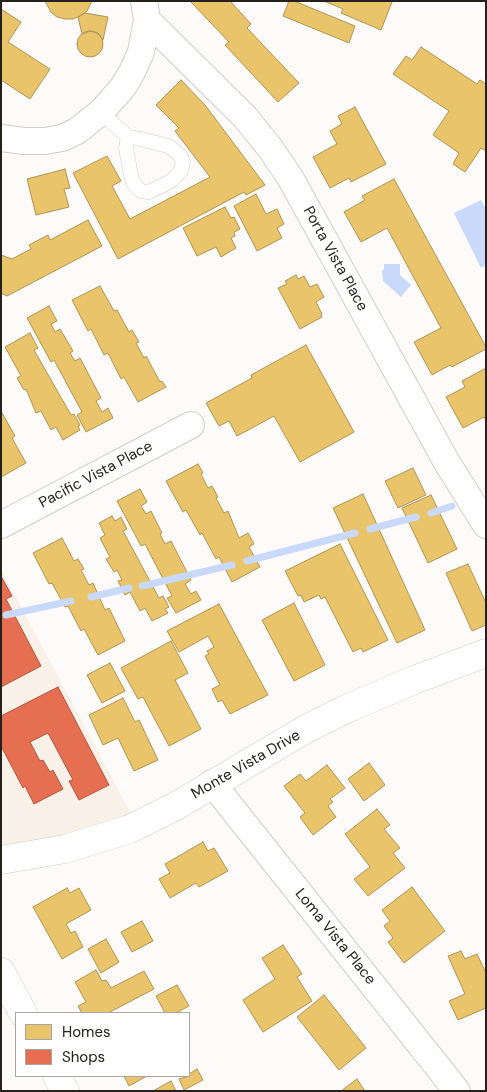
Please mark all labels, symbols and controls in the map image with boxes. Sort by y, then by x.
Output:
street label: Porta Vista Place [299,204,371,314]
street label: Pacific Vista Place [36,438,156,512]
street label: Monte Vista Drive [188,727,304,803]
street label: Loma Vista Place [291,885,379,989]
legend [15,1012,190,1077]
text: Homes [62,1022,111,1042]
text: Shops [62,1047,105,1067]

